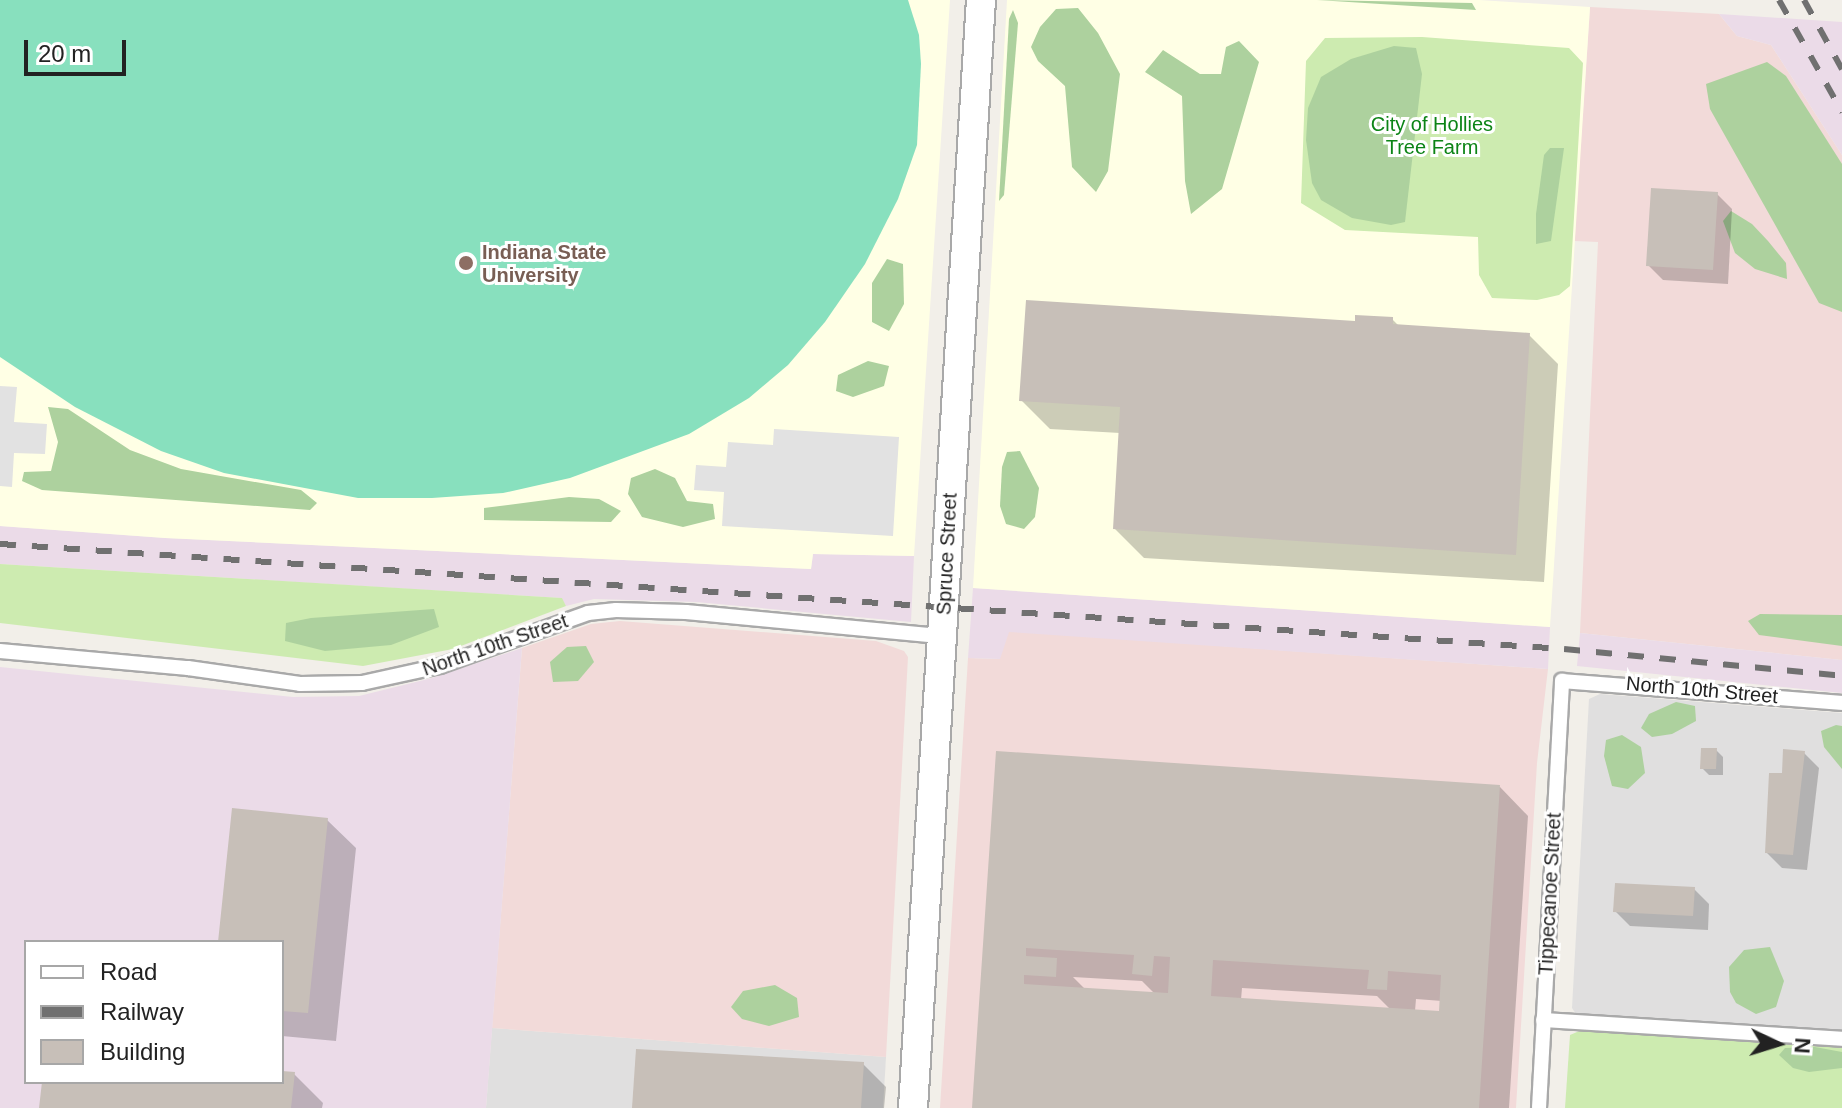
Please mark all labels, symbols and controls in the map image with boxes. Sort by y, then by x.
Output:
scale bar [28,24,130,74]
text: 20 m [38,40,91,67]
park label: City of Hollies Tree Farm [1371,113,1493,160]
place label: Indiana State University [482,240,606,287]
marker: Indiana State University [457,254,475,272]
street label: Spruce Street [932,492,962,616]
street label: North 10th Street [419,609,571,681]
street label: North 10th Street [1625,671,1779,709]
street label: Tippecanoe Street [1534,812,1566,976]
legend [24,940,284,1084]
text: Road [100,958,157,985]
text: Railway [100,998,184,1025]
north arrow [1738,1004,1818,1084]
text: N [1789,1037,1815,1054]
text: Building [100,1038,185,1065]

